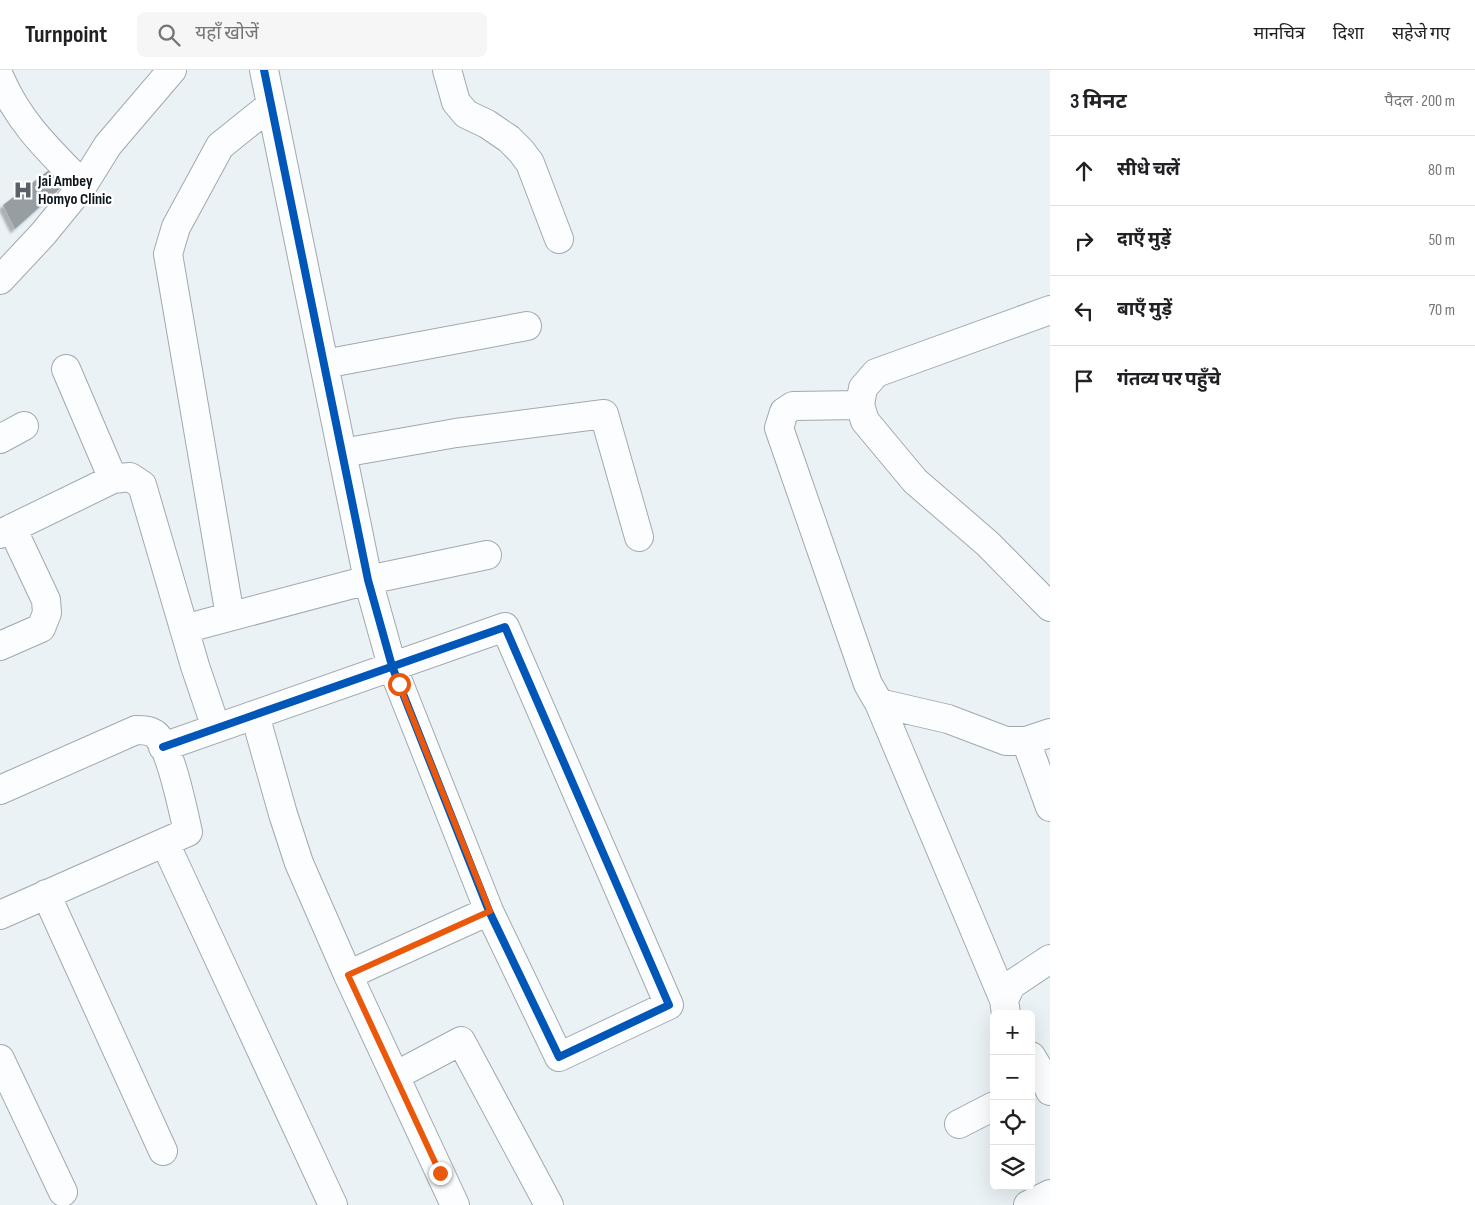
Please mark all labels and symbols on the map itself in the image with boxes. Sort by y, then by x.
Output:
place label: Jai Ambey Homyo Clinic [37,172,112,209]
hospital icon: Jai Ambey Homyo Clinic [12,179,34,201]
route start [388,673,411,696]
route end [429,1162,452,1185]

